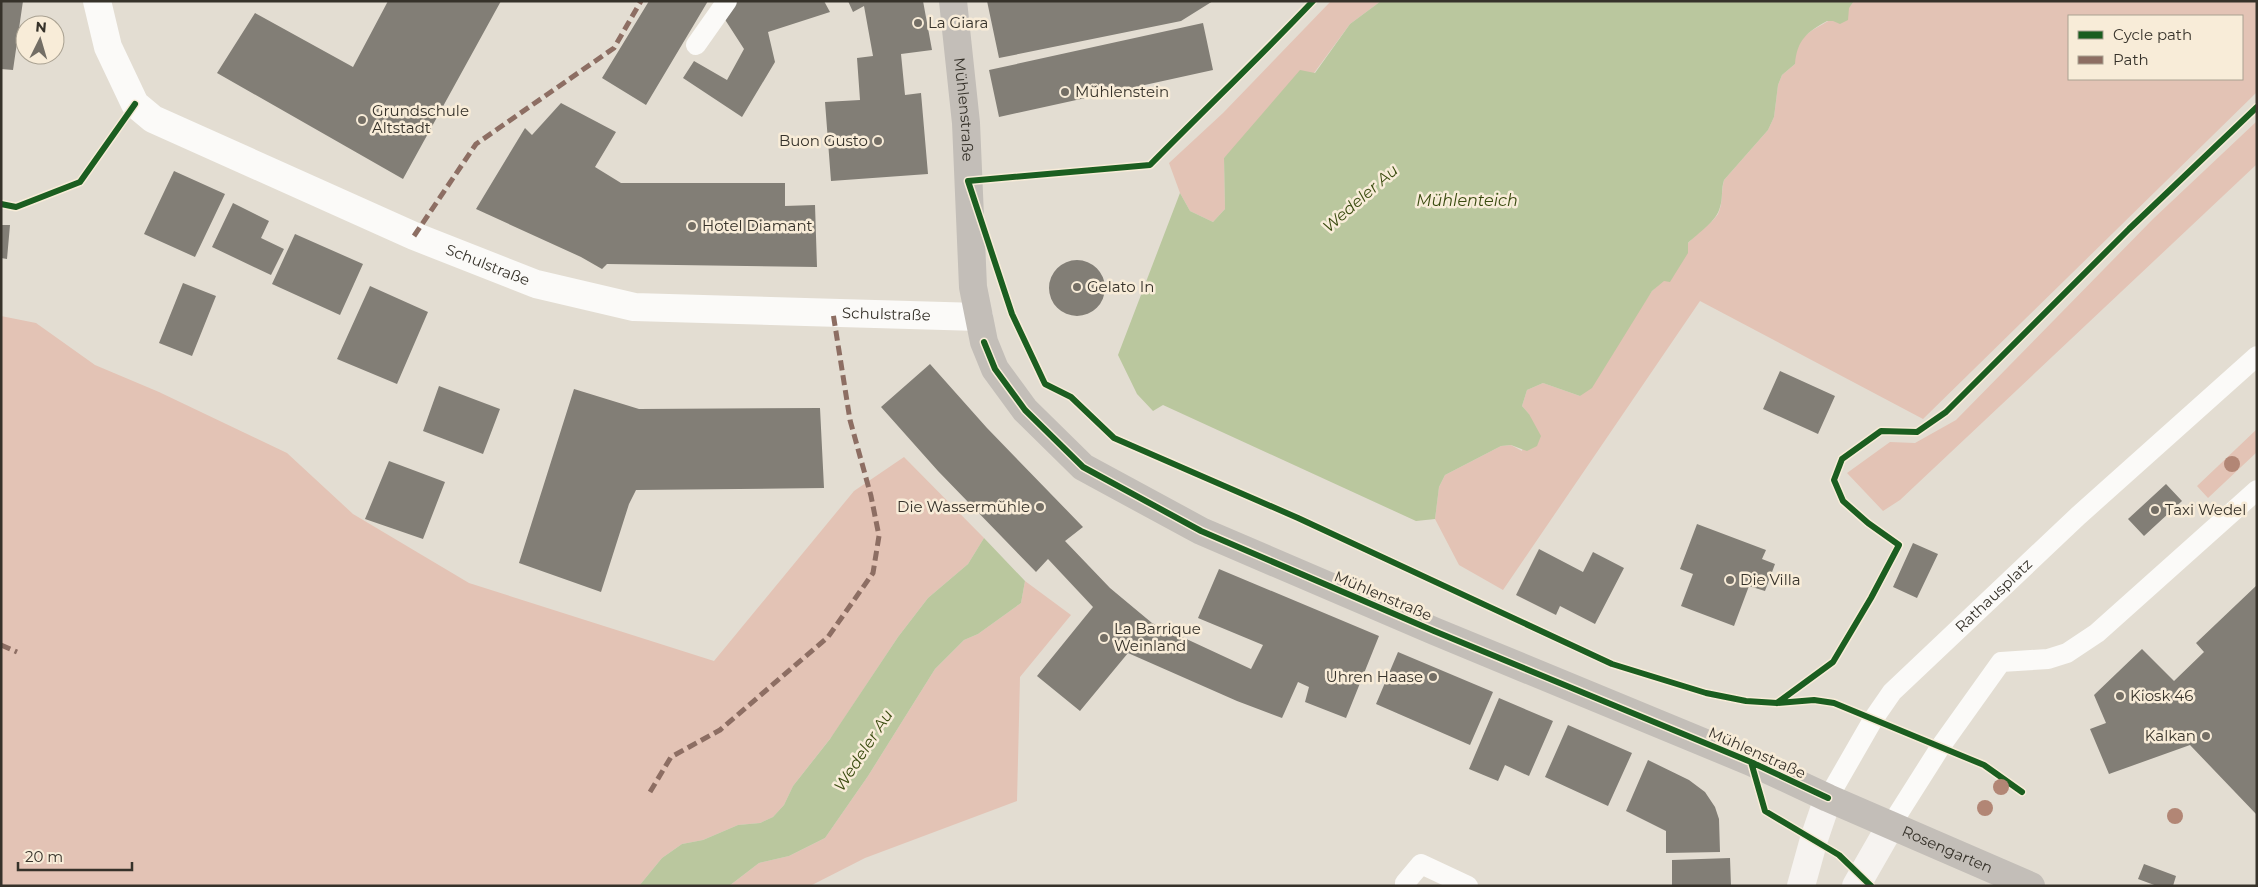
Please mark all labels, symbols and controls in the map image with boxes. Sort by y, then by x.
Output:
place label: La Giara [928,13,988,32]
north arrow [15,15,65,65]
legend [2068,15,2243,80]
marker: La Giara [912,17,924,29]
text: N [35,18,48,37]
text: Cycle path [2113,25,2192,44]
text: Path [2113,50,2149,69]
street label: Mühlenstraße [950,56,978,162]
place label: Mühlenstein [1075,82,1169,101]
marker: Mühlenstein [1059,86,1071,98]
place label: Grundschule Altstadt [372,101,469,137]
marker: Grundschule Altstadt [356,114,368,126]
place label: Buon Gusto [779,131,868,150]
marker: Buon Gusto [872,135,884,147]
water label: Wedeler Au [1319,160,1402,236]
water label: Mühlenteich [1416,191,1518,210]
place label: Hotel Diamant [702,216,813,235]
marker: Hotel Diamant [686,220,698,232]
street label: Schulstraße [443,239,533,290]
place label: Gelato In [1087,277,1154,296]
marker: Gelato In [1071,281,1083,293]
street label: Schulstraße [842,303,931,325]
place label: Die Wassermühle [897,497,1030,516]
place label: Taxi Wedel [2165,500,2246,519]
marker: Die Wassermühle [1034,501,1046,513]
marker: Taxi Wedel [2149,504,2161,516]
street label: Rathausplatz [1951,554,2036,636]
street label: Mühlenstraße [1331,566,1435,625]
place label: Die Villa [1740,570,1801,589]
marker: Die Villa [1724,574,1736,586]
place label: La Barrique Weinland [1114,619,1201,655]
marker: La Barrique Weinland [1098,632,1110,644]
place label: Uhren Haase [1326,667,1423,686]
marker: Uhren Haase [1427,671,1439,683]
place label: Kiosk 46 [2130,686,2193,705]
marker: Kiosk 46 [2114,690,2126,702]
water label: Wedeler Au [830,706,897,795]
street label: Mühlenstraße [1706,723,1809,782]
place label: Kalkan [2145,726,2196,745]
marker: Kalkan [2200,730,2212,742]
street label: Rosengarten [1899,821,1996,877]
scale bar [18,840,131,872]
text: 20 m [25,847,63,866]

